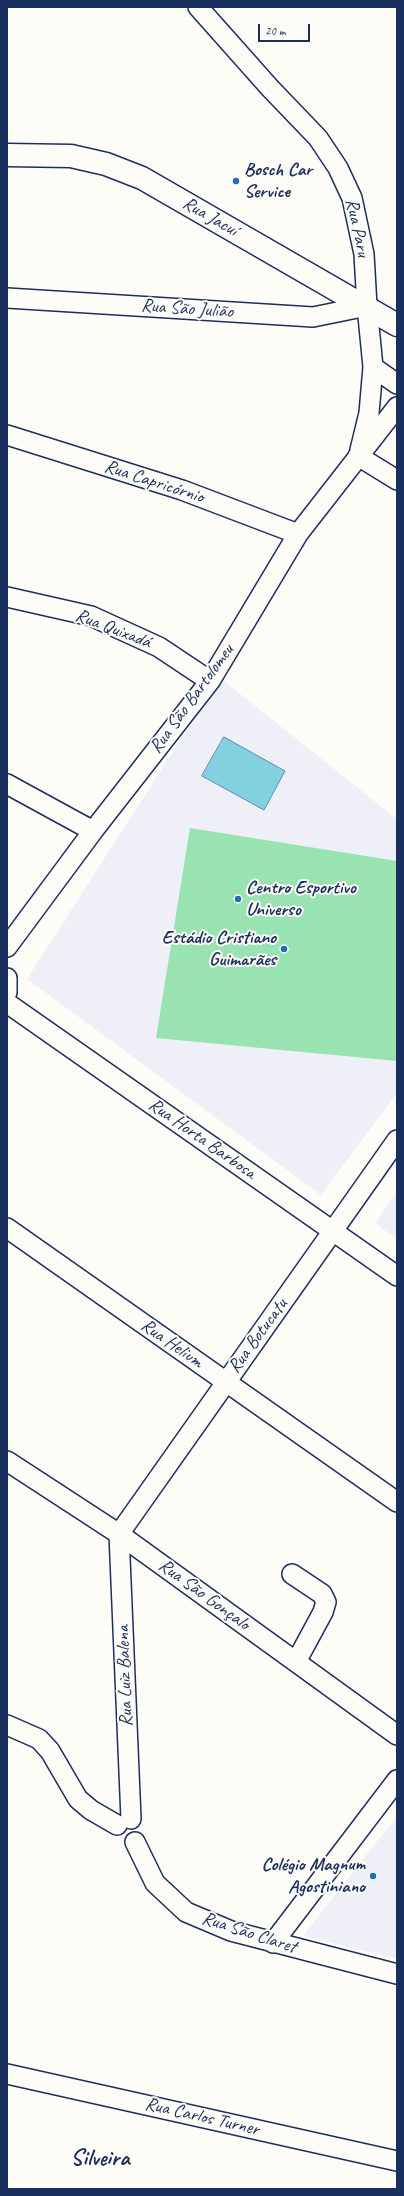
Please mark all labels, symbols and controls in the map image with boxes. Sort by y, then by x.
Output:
scale bar [260,16,312,42]
text: 20 m [265,23,285,39]
place label: Bosch Car Service [244,159,312,203]
marker: Bosch Car Service [231,176,241,186]
street label: Rua Jacuí [178,192,242,242]
street label: Rua Paru [340,197,374,259]
street label: Rua São Julião [140,294,234,324]
street label: Rua Capricórnio [101,455,207,509]
street label: Rua Quixadá [72,604,154,654]
street label: Rua São Bartolomeu [145,640,239,758]
place label: Centro Esportivo Universo [246,877,356,921]
marker: Centro Esportivo Universo [233,894,243,904]
place label: Estádio Cristiano Guimarães [162,927,276,971]
marker: Estádio Cristiano Guimarães [279,944,289,954]
street label: Rua Horta Barbosa [144,1094,260,1184]
street label: Rua Botucatu [223,1294,293,1378]
street label: Rua Helium [136,1314,208,1374]
street label: Rua São Gonçalo [154,1554,254,1636]
street label: Rua Luiz Balena [112,1625,138,1727]
place label: Colégio Magnum Agostiniano [261,1854,365,1898]
marker: Colégio Magnum Agostiniano [368,1871,378,1881]
street label: Rua São Claret [199,1907,299,1959]
street label: Rua Carlos Turner [143,2093,261,2141]
district label: Silveira [71,2145,129,2173]

